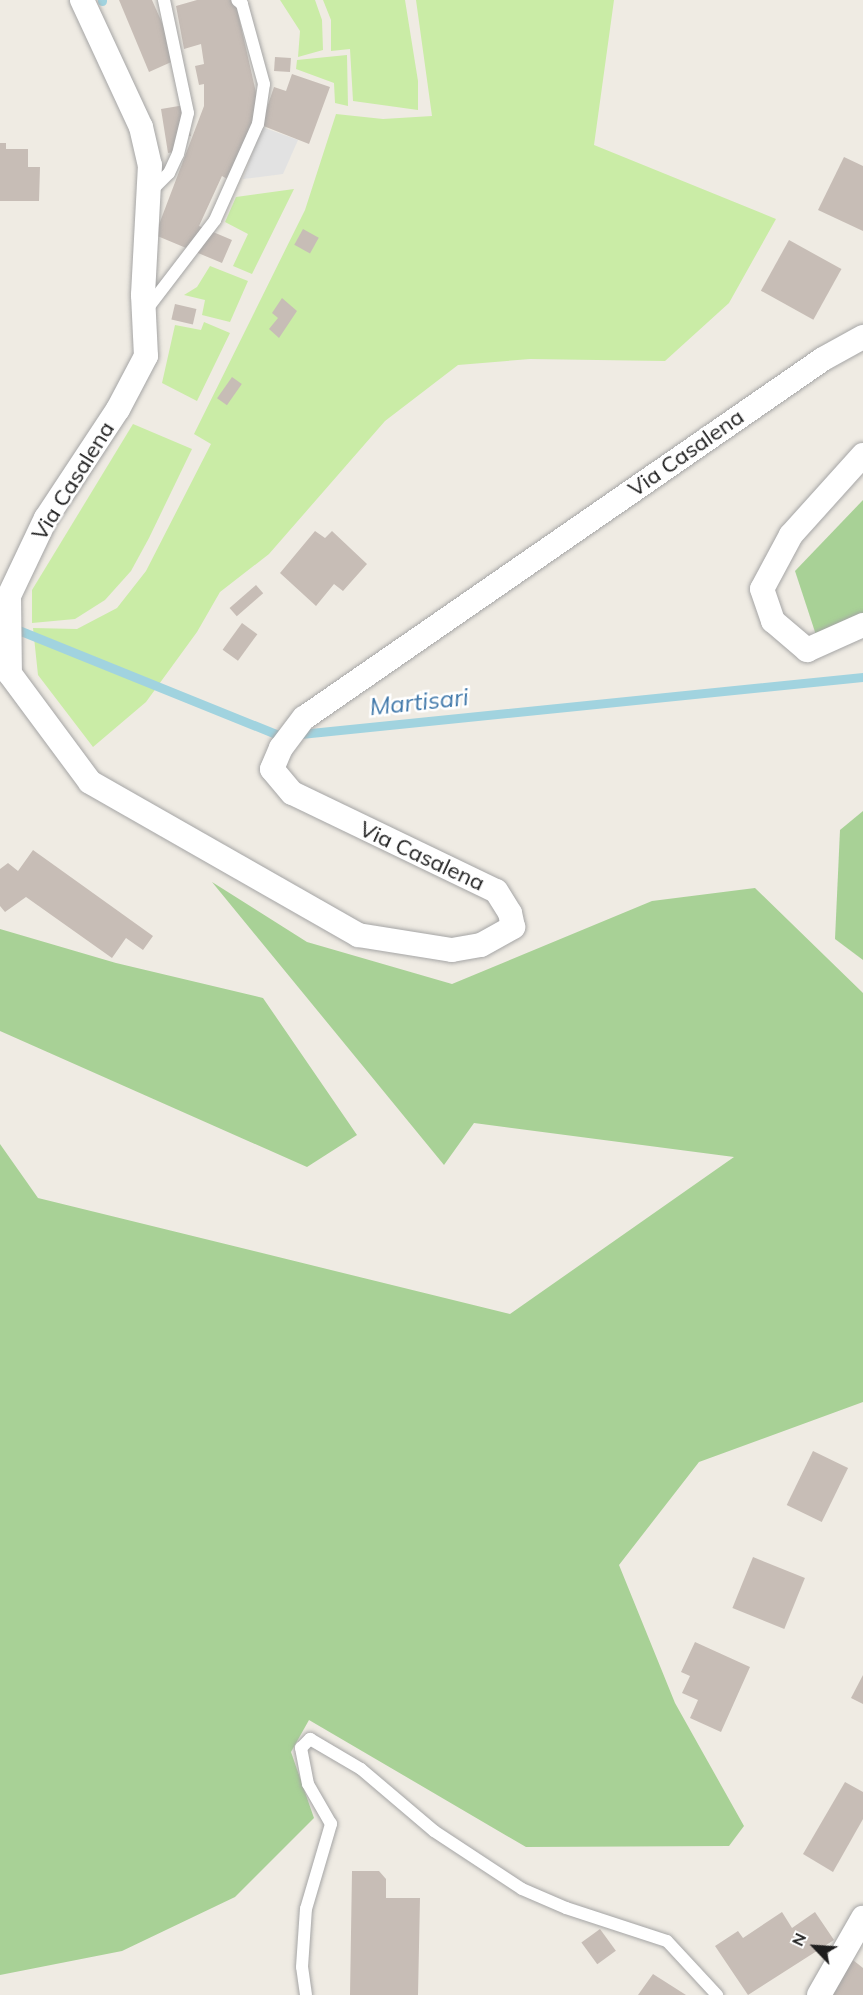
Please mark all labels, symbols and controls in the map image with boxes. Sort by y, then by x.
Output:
street label: Via Casalena [623,404,749,502]
street label: Via Casalena [26,417,120,545]
water label: Martisari [368,682,470,722]
street label: Via Casalena [355,816,489,896]
north arrow [785,1917,845,1977]
text: N [787,1930,810,1949]

